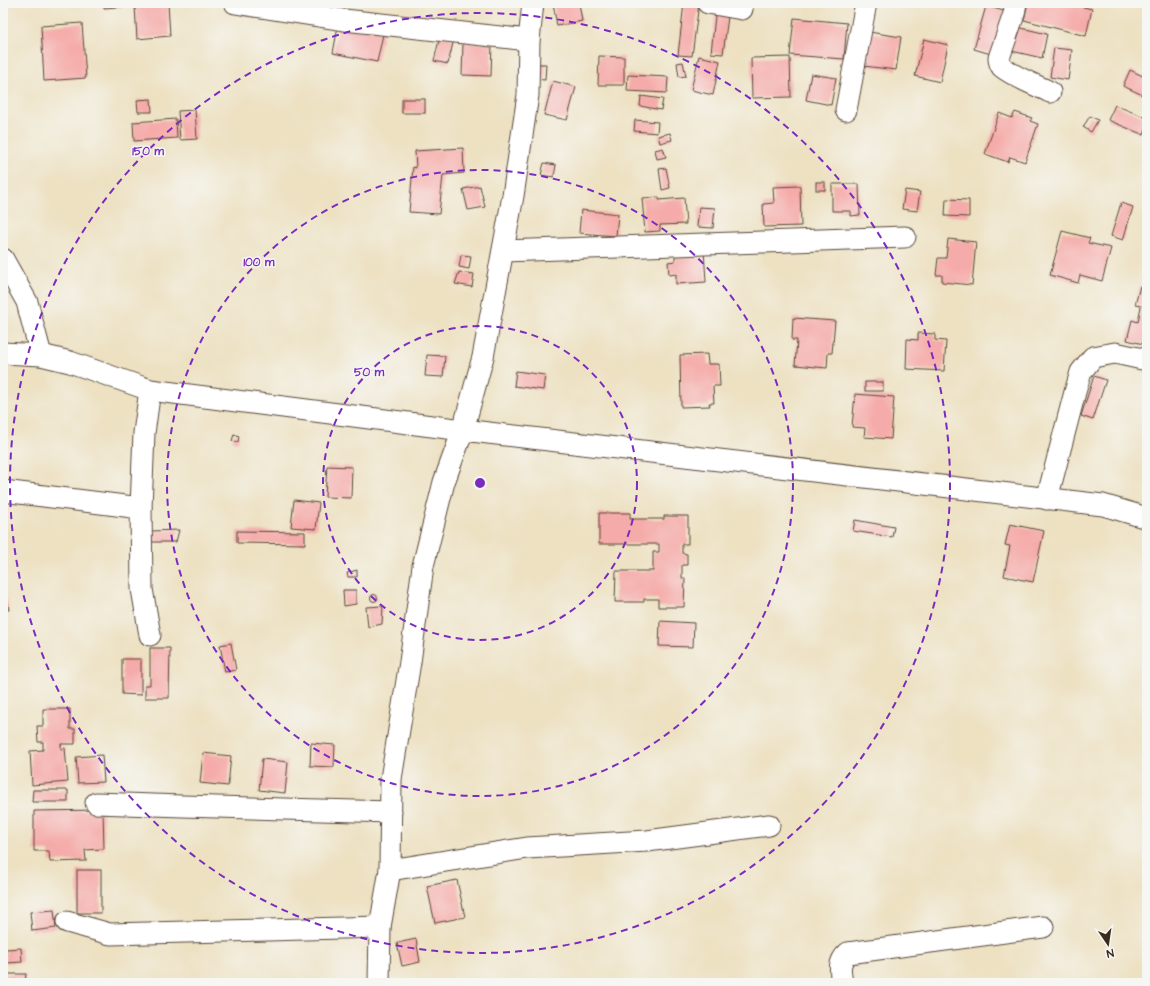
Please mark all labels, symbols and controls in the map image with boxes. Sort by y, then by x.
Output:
text: 150 m [132,143,165,160]
text: 100 m [244,254,275,271]
text: 50 m [354,364,385,381]
centre of rings [473,476,487,490]
north arrow [1088,924,1128,964]
text: N [1105,945,1115,961]

